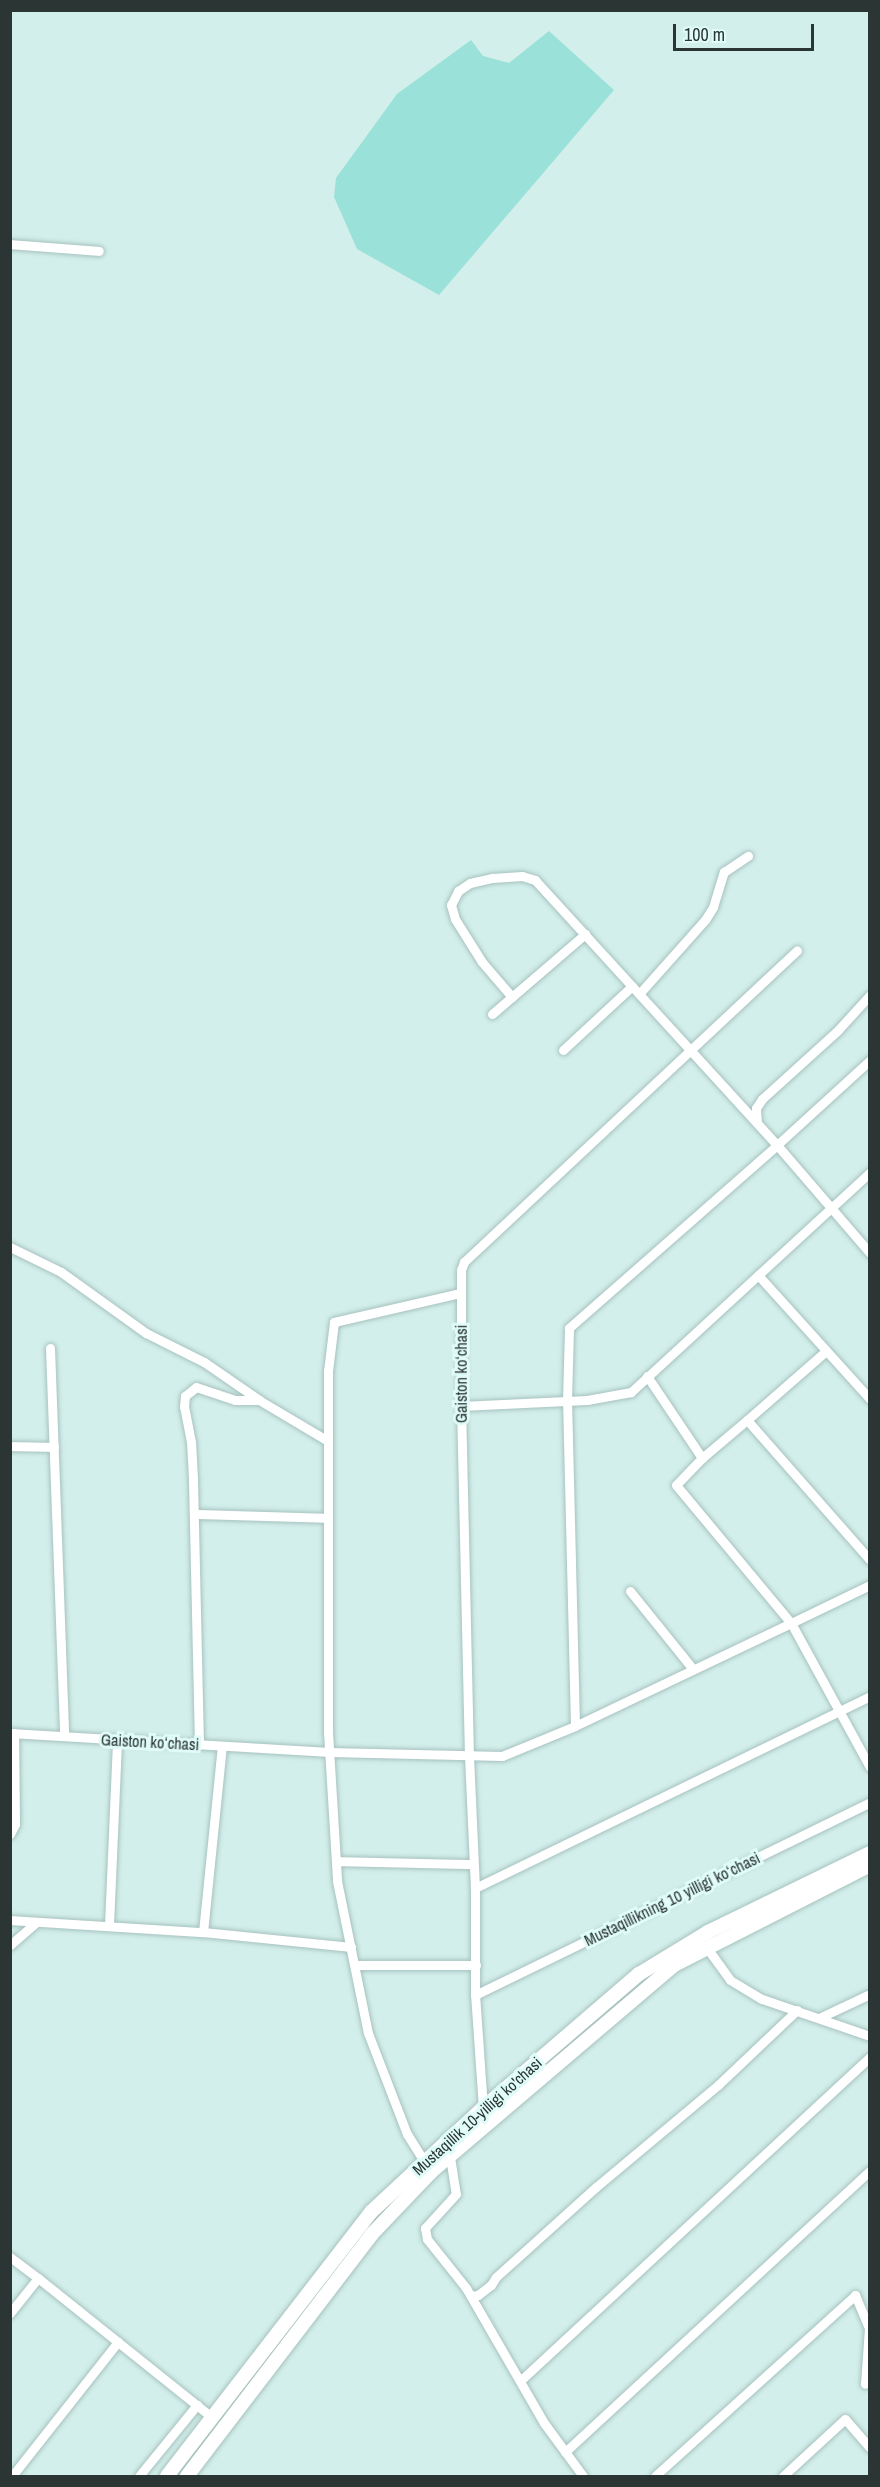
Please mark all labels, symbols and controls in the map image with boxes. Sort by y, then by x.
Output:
scale bar [676,12,817,50]
text: 100 m [684,22,725,47]
street label: Gaiston koʻchasi [451,1325,471,1423]
street label: Gaiston koʻchasi [100,1730,200,1754]
street label: Mustaqillikning 10 yilligi koʻchasi [581,1848,763,1950]
street label: Mustaqillik 10-yilligi ko'chasi [408,2053,546,2179]

